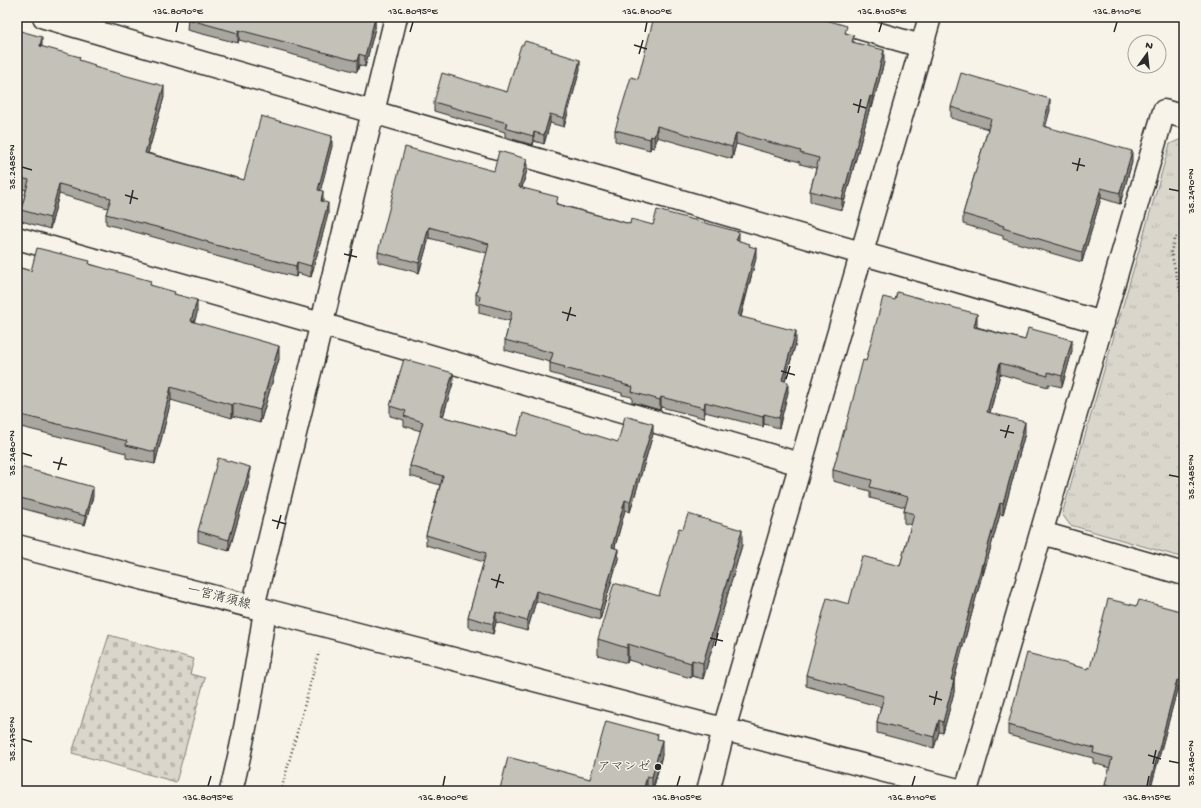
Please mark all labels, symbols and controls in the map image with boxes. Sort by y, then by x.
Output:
text: 136.8090°E [152,6,204,18]
text: 136.8095°E [387,6,439,18]
text: 136.8100°E [621,6,672,18]
text: 136.8105°E [857,6,907,18]
text: 136.8110°E [1092,6,1141,18]
north arrow [1127,34,1167,74]
text: N [1144,40,1154,53]
text: 35.2485°N [7,144,19,191]
text: 35.2490°N [1186,168,1198,214]
text: 35.2480°N [7,430,19,477]
text: 35.2485°N [1186,454,1198,501]
street label: 一宮清須線 [186,582,254,613]
text: 35.2475°N [7,716,19,762]
text: 35.2480°N [1186,740,1198,787]
place label: アマンゼ [598,760,650,775]
marker: アマンゼ [653,762,663,772]
text: 136.8095°E [182,792,234,804]
text: 136.8100°E [417,792,468,804]
text: 136.8105°E [652,792,702,804]
text: 136.8110°E [887,792,936,804]
text: 136.8115°E [1123,792,1171,804]

